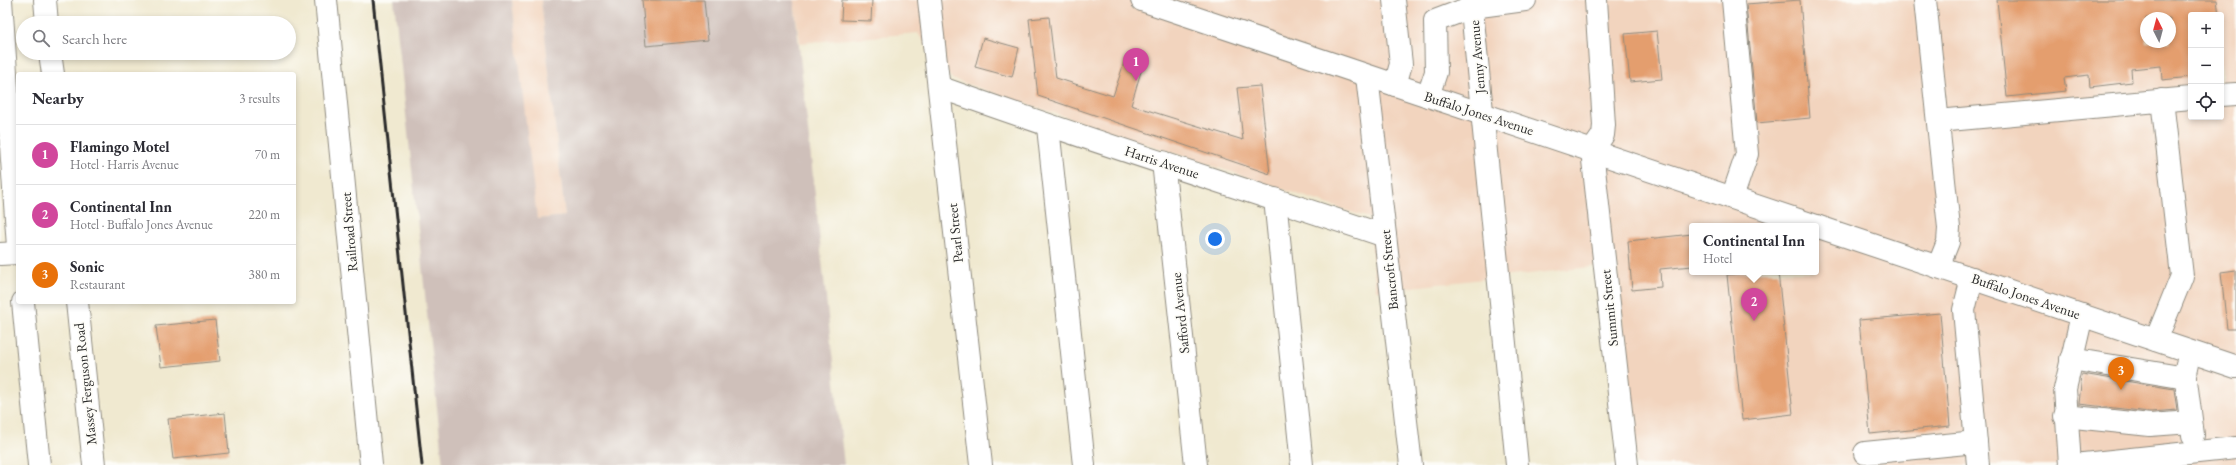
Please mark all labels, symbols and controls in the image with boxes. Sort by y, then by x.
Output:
north arrow [2140,12,2176,48]
map controls [2188,12,2224,120]
button: + [2188,12,2224,48]
search box [16,16,296,60]
street label: Jenny Avenue [1465,19,1489,95]
icon: search [30,27,52,49]
text: Search here [62,29,127,48]
pin: 1 [1123,48,1149,81]
button: − [2188,48,2224,84]
button: locate [2188,84,2224,120]
text: Nearby [32,87,84,109]
street label: Buffalo Jones Avenue [1422,87,1537,139]
text: 3 results [239,90,280,107]
text: Flamingo Motel [70,137,170,156]
street label: Harris Avenue [1122,142,1202,183]
text: 1 [42,146,48,163]
text: 70 m [255,146,280,163]
text: Hotel · Harris Avenue [70,156,179,173]
street label: Railroad Street [336,191,361,273]
text: Continental Inn [70,197,172,216]
street label: Pearl Street [943,202,967,264]
text: 2 [42,206,48,223]
text: 220 m [249,206,280,223]
text: Hotel · Buffalo Jones Avenue [70,216,213,233]
popup [1689,223,1819,275]
street label: Bancroft Street [1376,228,1402,311]
your location [1205,229,1225,249]
text: Continental Inn [1703,231,1805,250]
text: Hotel [1703,250,1732,267]
text: Sonic [70,257,104,276]
text: 3 [42,266,48,283]
text: 380 m [249,266,280,283]
street label: Summit Street [1596,268,1622,347]
street label: Buffalo Jones Avenue [1969,269,2083,323]
street label: Safford Avenue [1167,271,1193,354]
text: Restaurant [70,276,125,293]
pin: 2 [1741,288,1767,321]
street label: Massey Ferguson Road [70,321,100,446]
pin: 3 [2108,357,2134,390]

